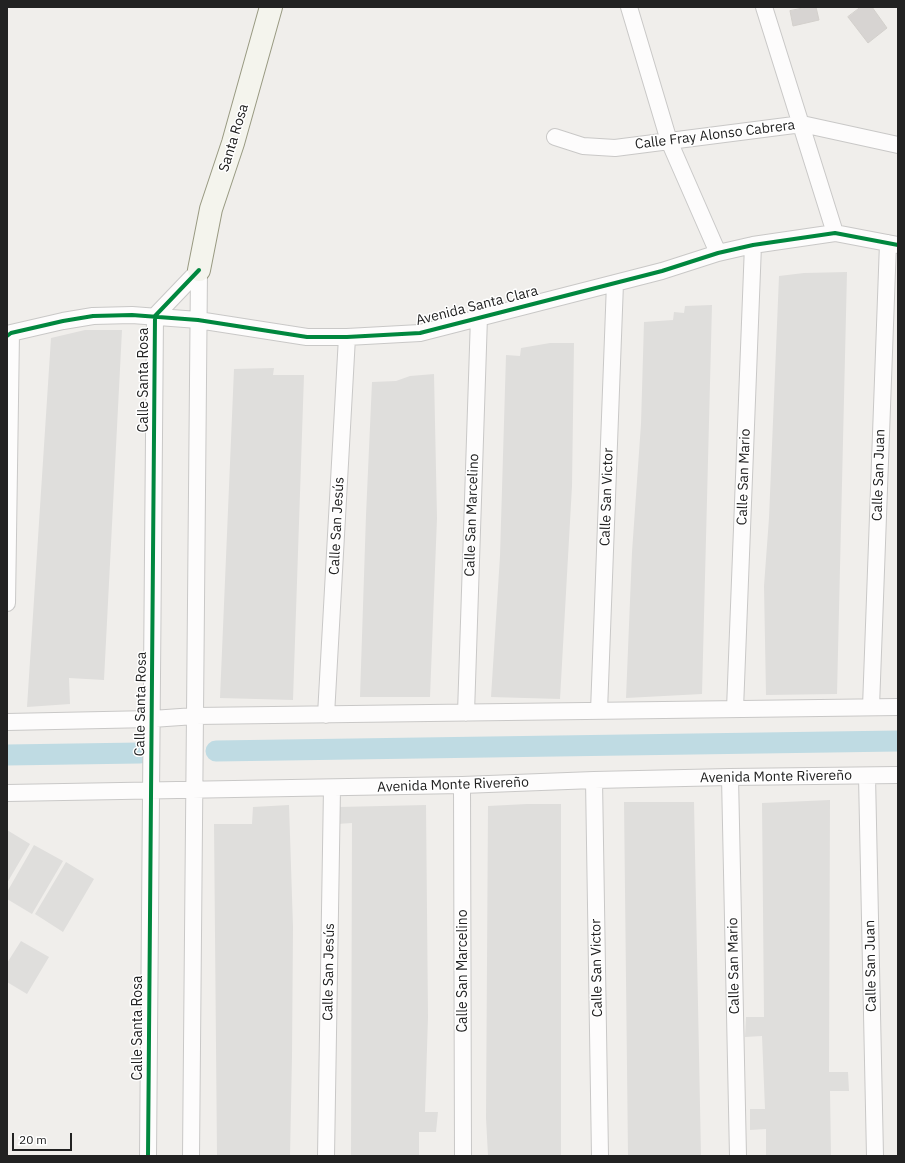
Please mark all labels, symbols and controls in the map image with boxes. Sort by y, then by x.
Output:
street label: Santa Rosa [216,102,252,174]
street label: Calle Fray Alonso Cabrera [634,117,796,153]
street label: Avenida Santa Clara [414,283,540,329]
street label: Calle Santa Rosa [136,328,152,432]
street label: Calle San Mario [734,428,754,526]
street label: Calle San Juan [869,429,889,521]
street label: Calle San Victor [597,447,617,547]
street label: Calle San Marcelino [461,453,483,577]
street label: Calle San Jesús [326,477,348,575]
street label: Calle Santa Rosa [132,651,150,757]
street label: Avenida Monte Rivereño [700,767,852,787]
street label: Avenida Monte Rivereño [377,774,529,796]
street label: Calle San Marcelino [455,909,471,1033]
street label: Calle San Mario [725,917,743,1015]
street label: Calle San Victor [588,919,606,1017]
street label: Calle San Juan [862,920,880,1012]
street label: Calle San Jesús [320,923,338,1021]
street label: Calle Santa Rosa [130,976,146,1080]
scale bar [14,1125,74,1151]
text: 20 m [19,1132,47,1147]

